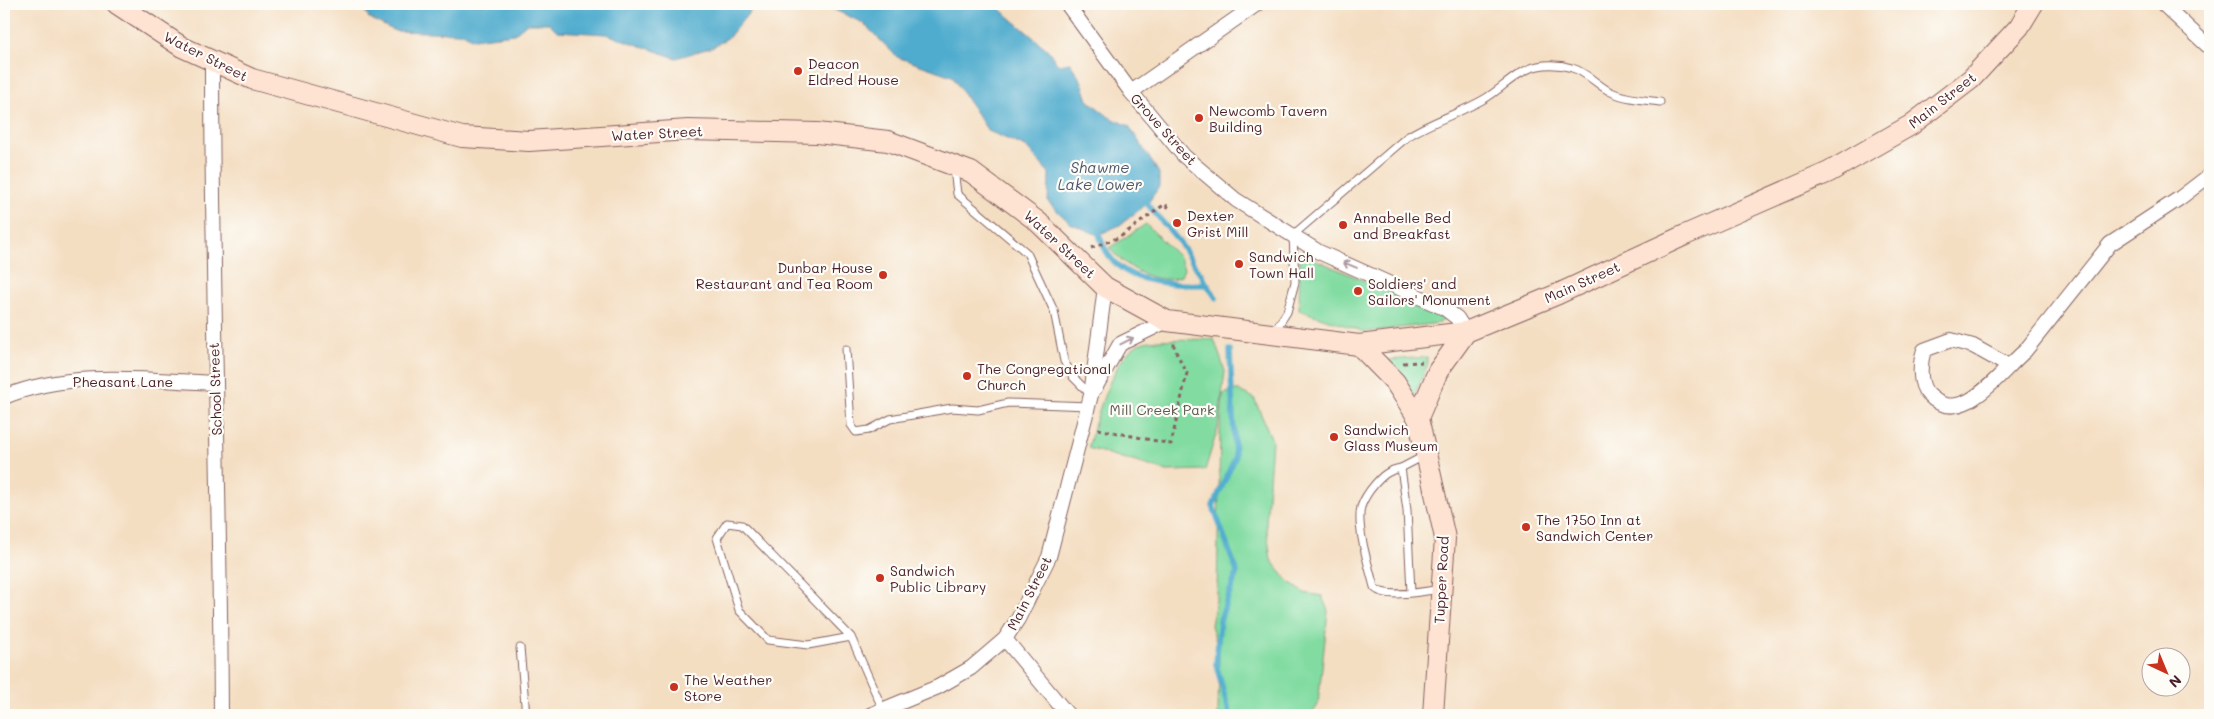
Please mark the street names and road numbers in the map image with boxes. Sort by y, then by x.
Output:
street label: Water Street [161,27,251,85]
street label: Main Street [1904,68,1980,132]
street label: Grove Street [1127,89,1201,169]
street label: Water Street [611,121,703,145]
street label: Water Street [1020,206,1100,282]
street label: Main Street [1541,257,1623,307]
street label: School Street [204,342,226,436]
street label: Pheasant Lane [73,372,173,391]
street label: Tupper Road [1429,536,1453,624]
street label: Main Street [1002,553,1056,633]

